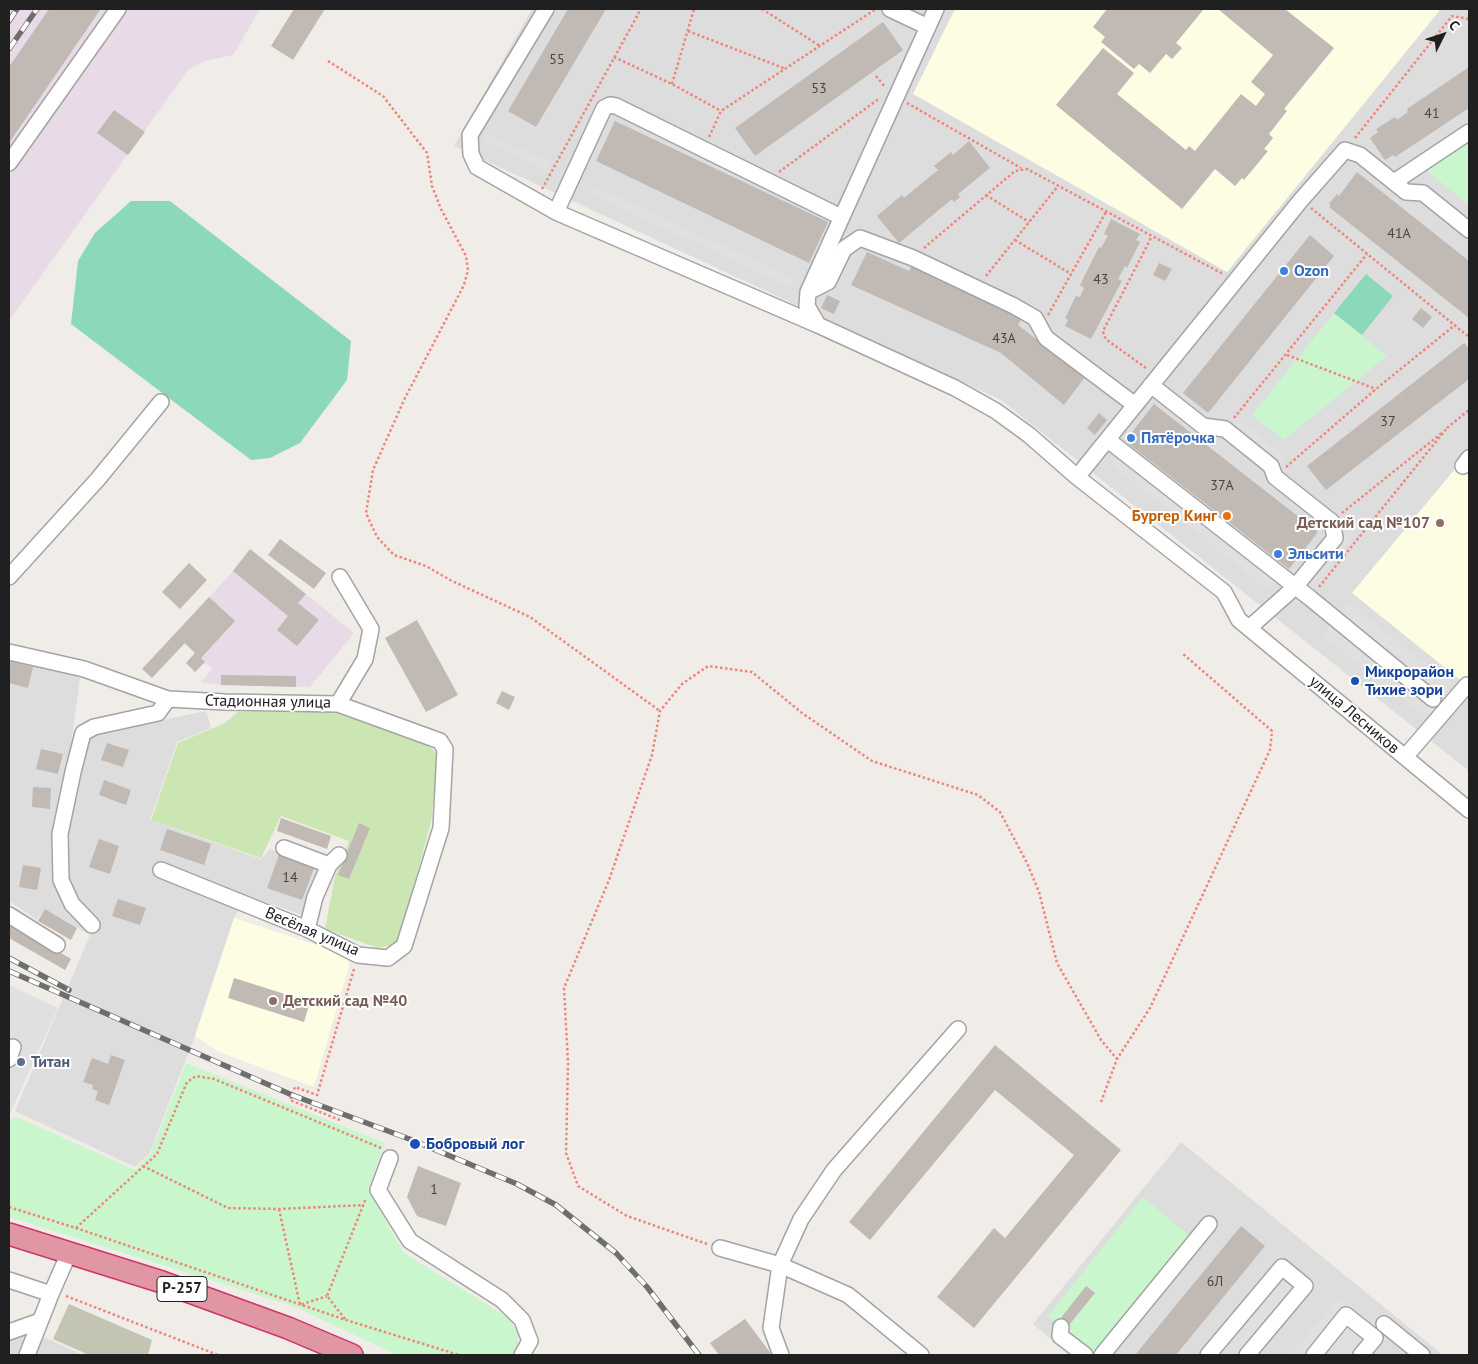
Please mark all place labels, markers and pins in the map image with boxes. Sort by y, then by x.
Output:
place label: Ozon [1294,261,1329,281]
marker: Ozon [1278,265,1290,277]
place label: Пятёрочка [1141,428,1215,448]
marker: Пятёрочка [1125,432,1137,444]
place label: Бургер Кинг [1132,506,1217,526]
marker: Бургер Кинг [1221,510,1233,522]
place label: Детский сад №107 [1297,513,1430,533]
marker: Детский сад №107 [1434,517,1446,529]
place label: Эльсити [1288,544,1344,564]
marker: Эльсити [1272,548,1284,560]
place label: Микрорайон Тихие зори [1365,662,1454,700]
marker: Микрорайон Тихие зори [1349,675,1361,687]
place label: Детский сад №40 [283,991,407,1011]
marker: Детский сад №40 [267,995,279,1007]
place label: Титан [31,1052,70,1072]
marker: Титан [15,1056,27,1068]
place label: Бобровый лог [426,1134,524,1154]
marker: Бобровый лог [408,1137,422,1151]

